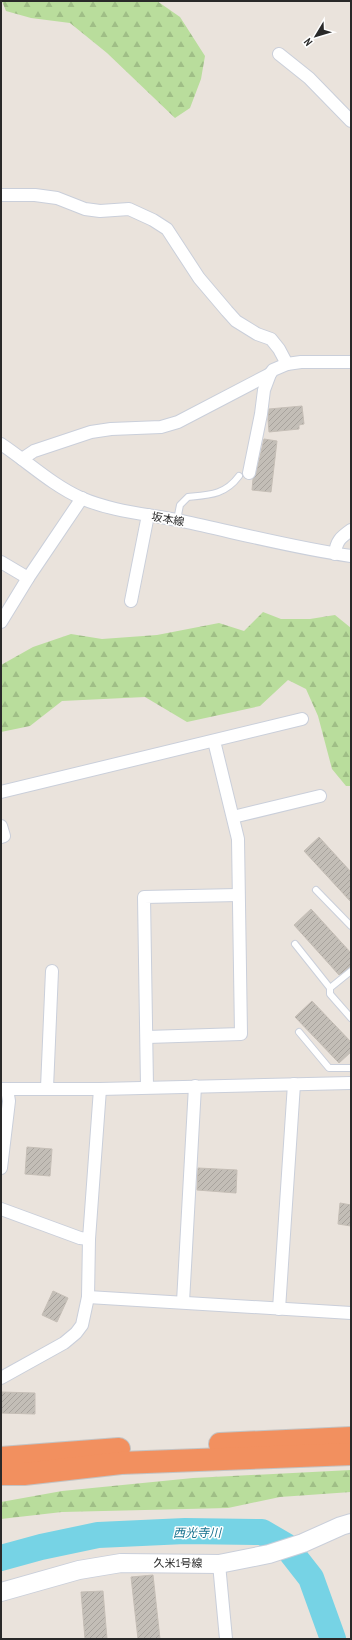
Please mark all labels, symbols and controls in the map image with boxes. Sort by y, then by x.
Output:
north arrow [296,16,336,56]
text: N [301,35,315,49]
street label: 坂本線 [151,509,185,529]
water label: 西光寺川 [173,1525,223,1540]
street label: 久米1号線 [154,1556,202,1570]

